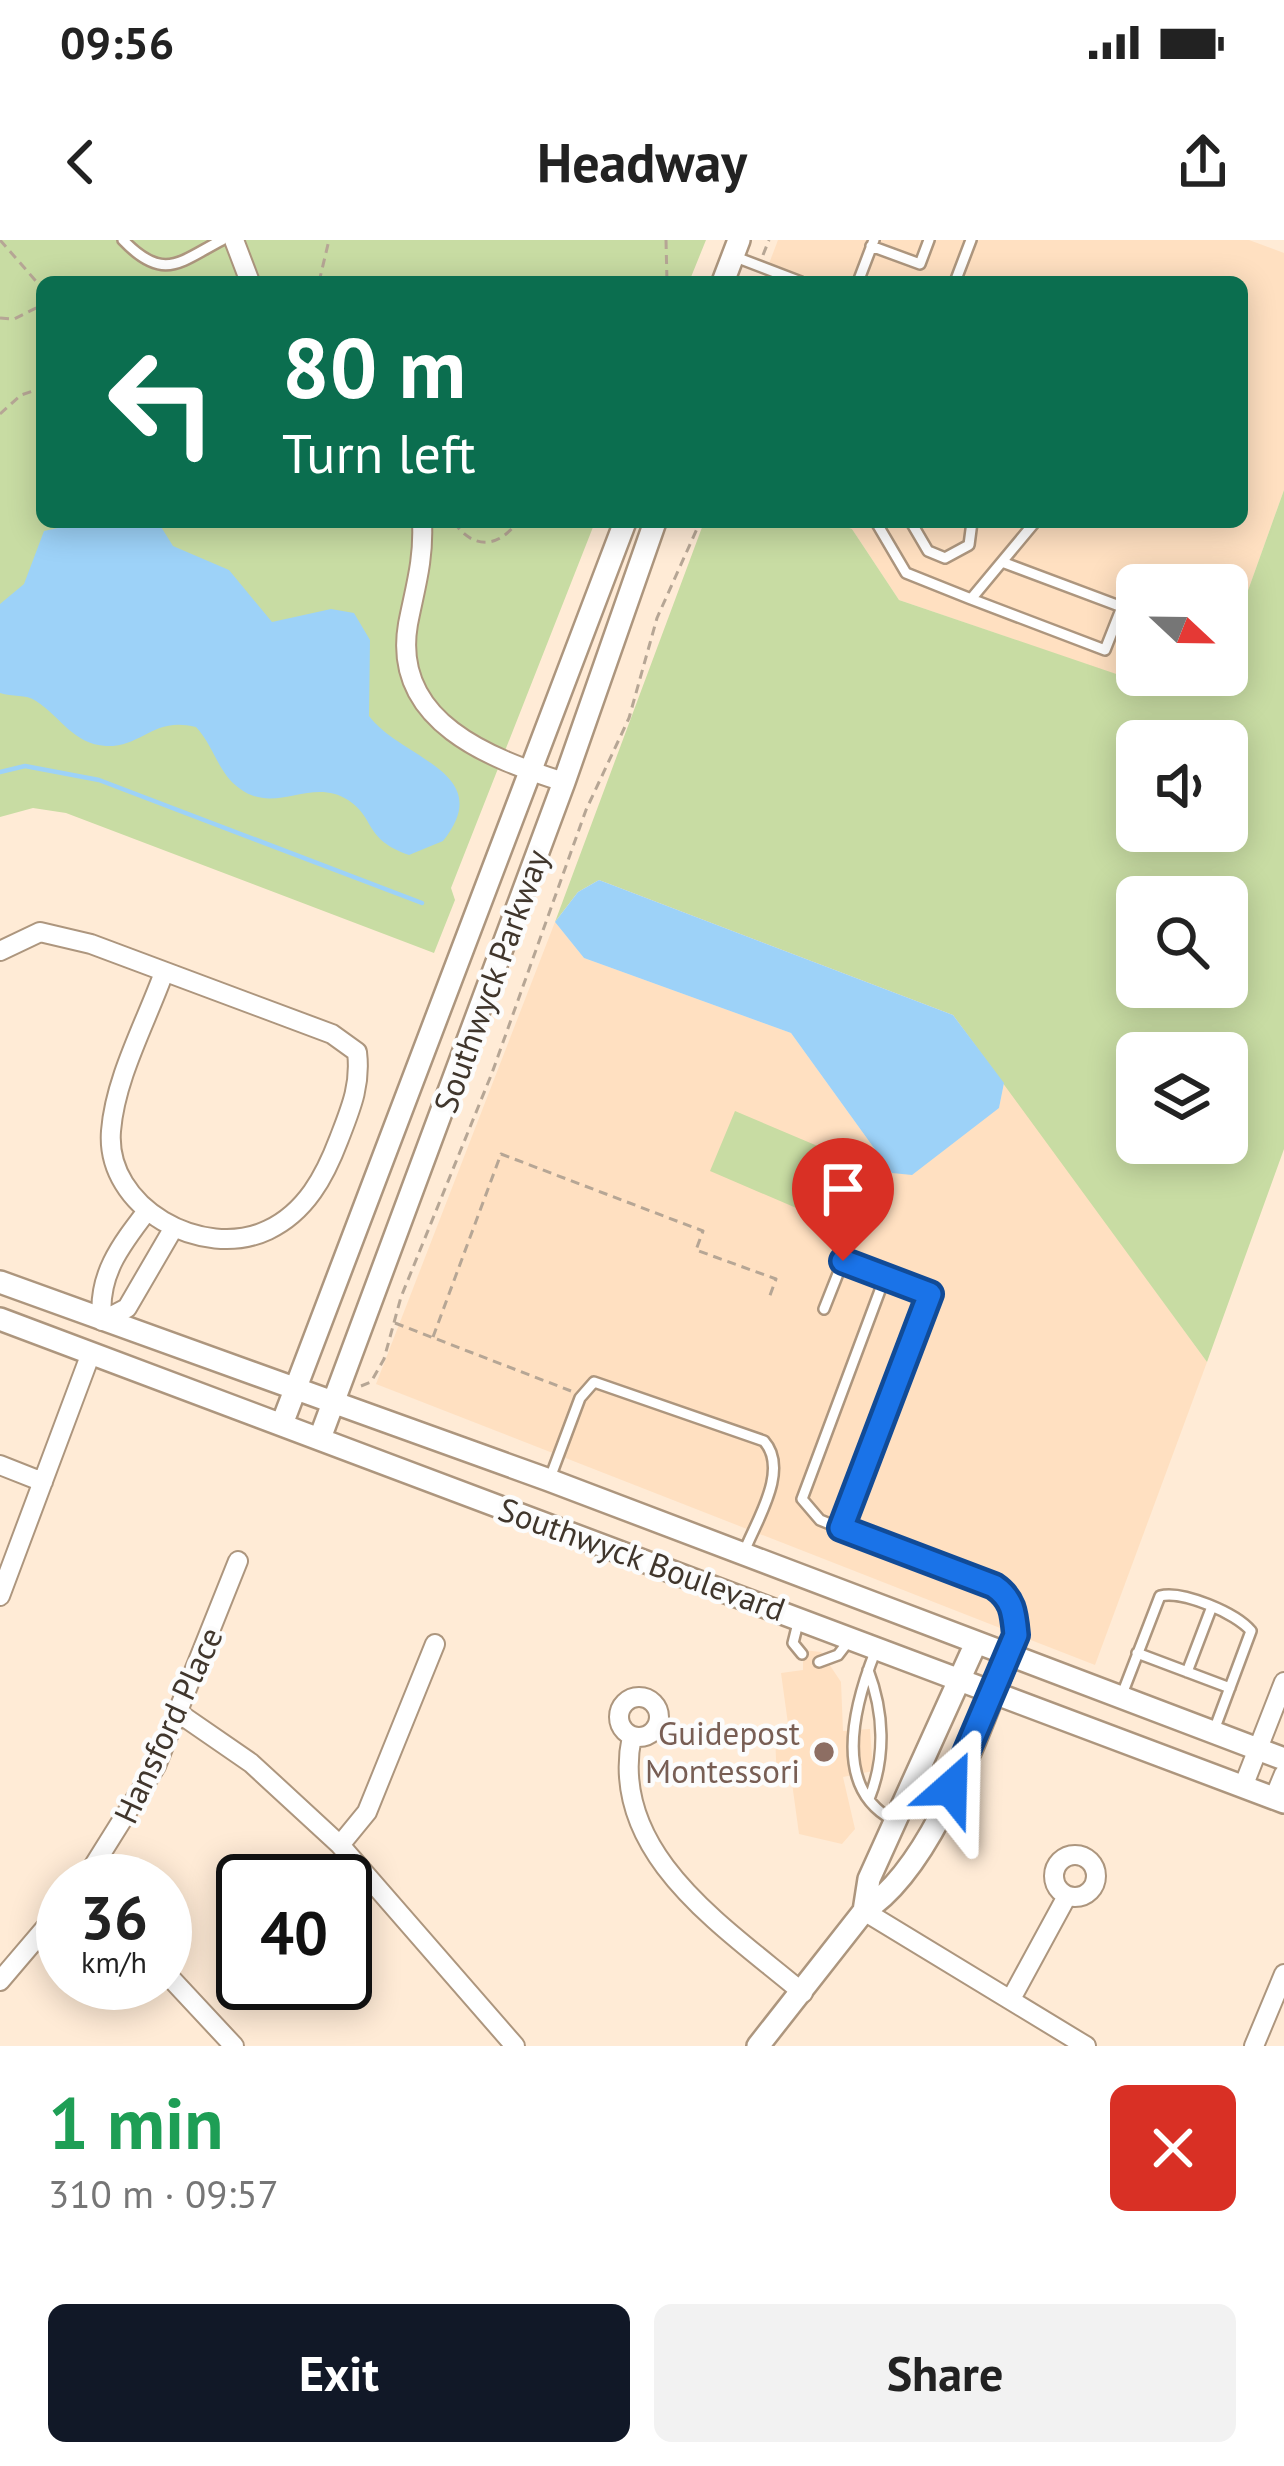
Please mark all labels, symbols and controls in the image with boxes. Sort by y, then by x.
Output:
text: 09:56 [60,13,174,71]
text: Headway [537,127,747,197]
icon: back [48,129,114,195]
icon: share [1170,129,1236,195]
text: 80 m [282,312,466,421]
icon: left [84,324,240,480]
text: Turn left [282,418,476,488]
north arrow [1116,564,1248,696]
map controls [1116,564,1248,1164]
button: sound [1116,720,1248,852]
street label: Southwyck Parkway [423,843,558,1118]
button: search [1116,876,1248,1008]
button: layers [1116,1032,1248,1164]
pin [792,1138,894,1261]
icon: arrive [810,1156,876,1222]
street label: Southwyck Boulevard [493,1487,791,1630]
street label: Hansford Place [103,1620,232,1830]
place label: Guidepost Montessori [645,1711,800,1792]
position arrow [888,1725,1014,1851]
marker: Guidepost Montessori [811,1739,837,1765]
speed limit sign: 40 [216,1854,372,2010]
text: 36 [80,1878,148,1956]
text: km/h [81,1942,147,1981]
text: 1 min [48,2076,224,2169]
button: close [1110,2085,1236,2211]
text: 310 m · 09:57 [48,2168,279,2219]
button: Exit [48,2304,630,2442]
button: Share [654,2304,1236,2442]

